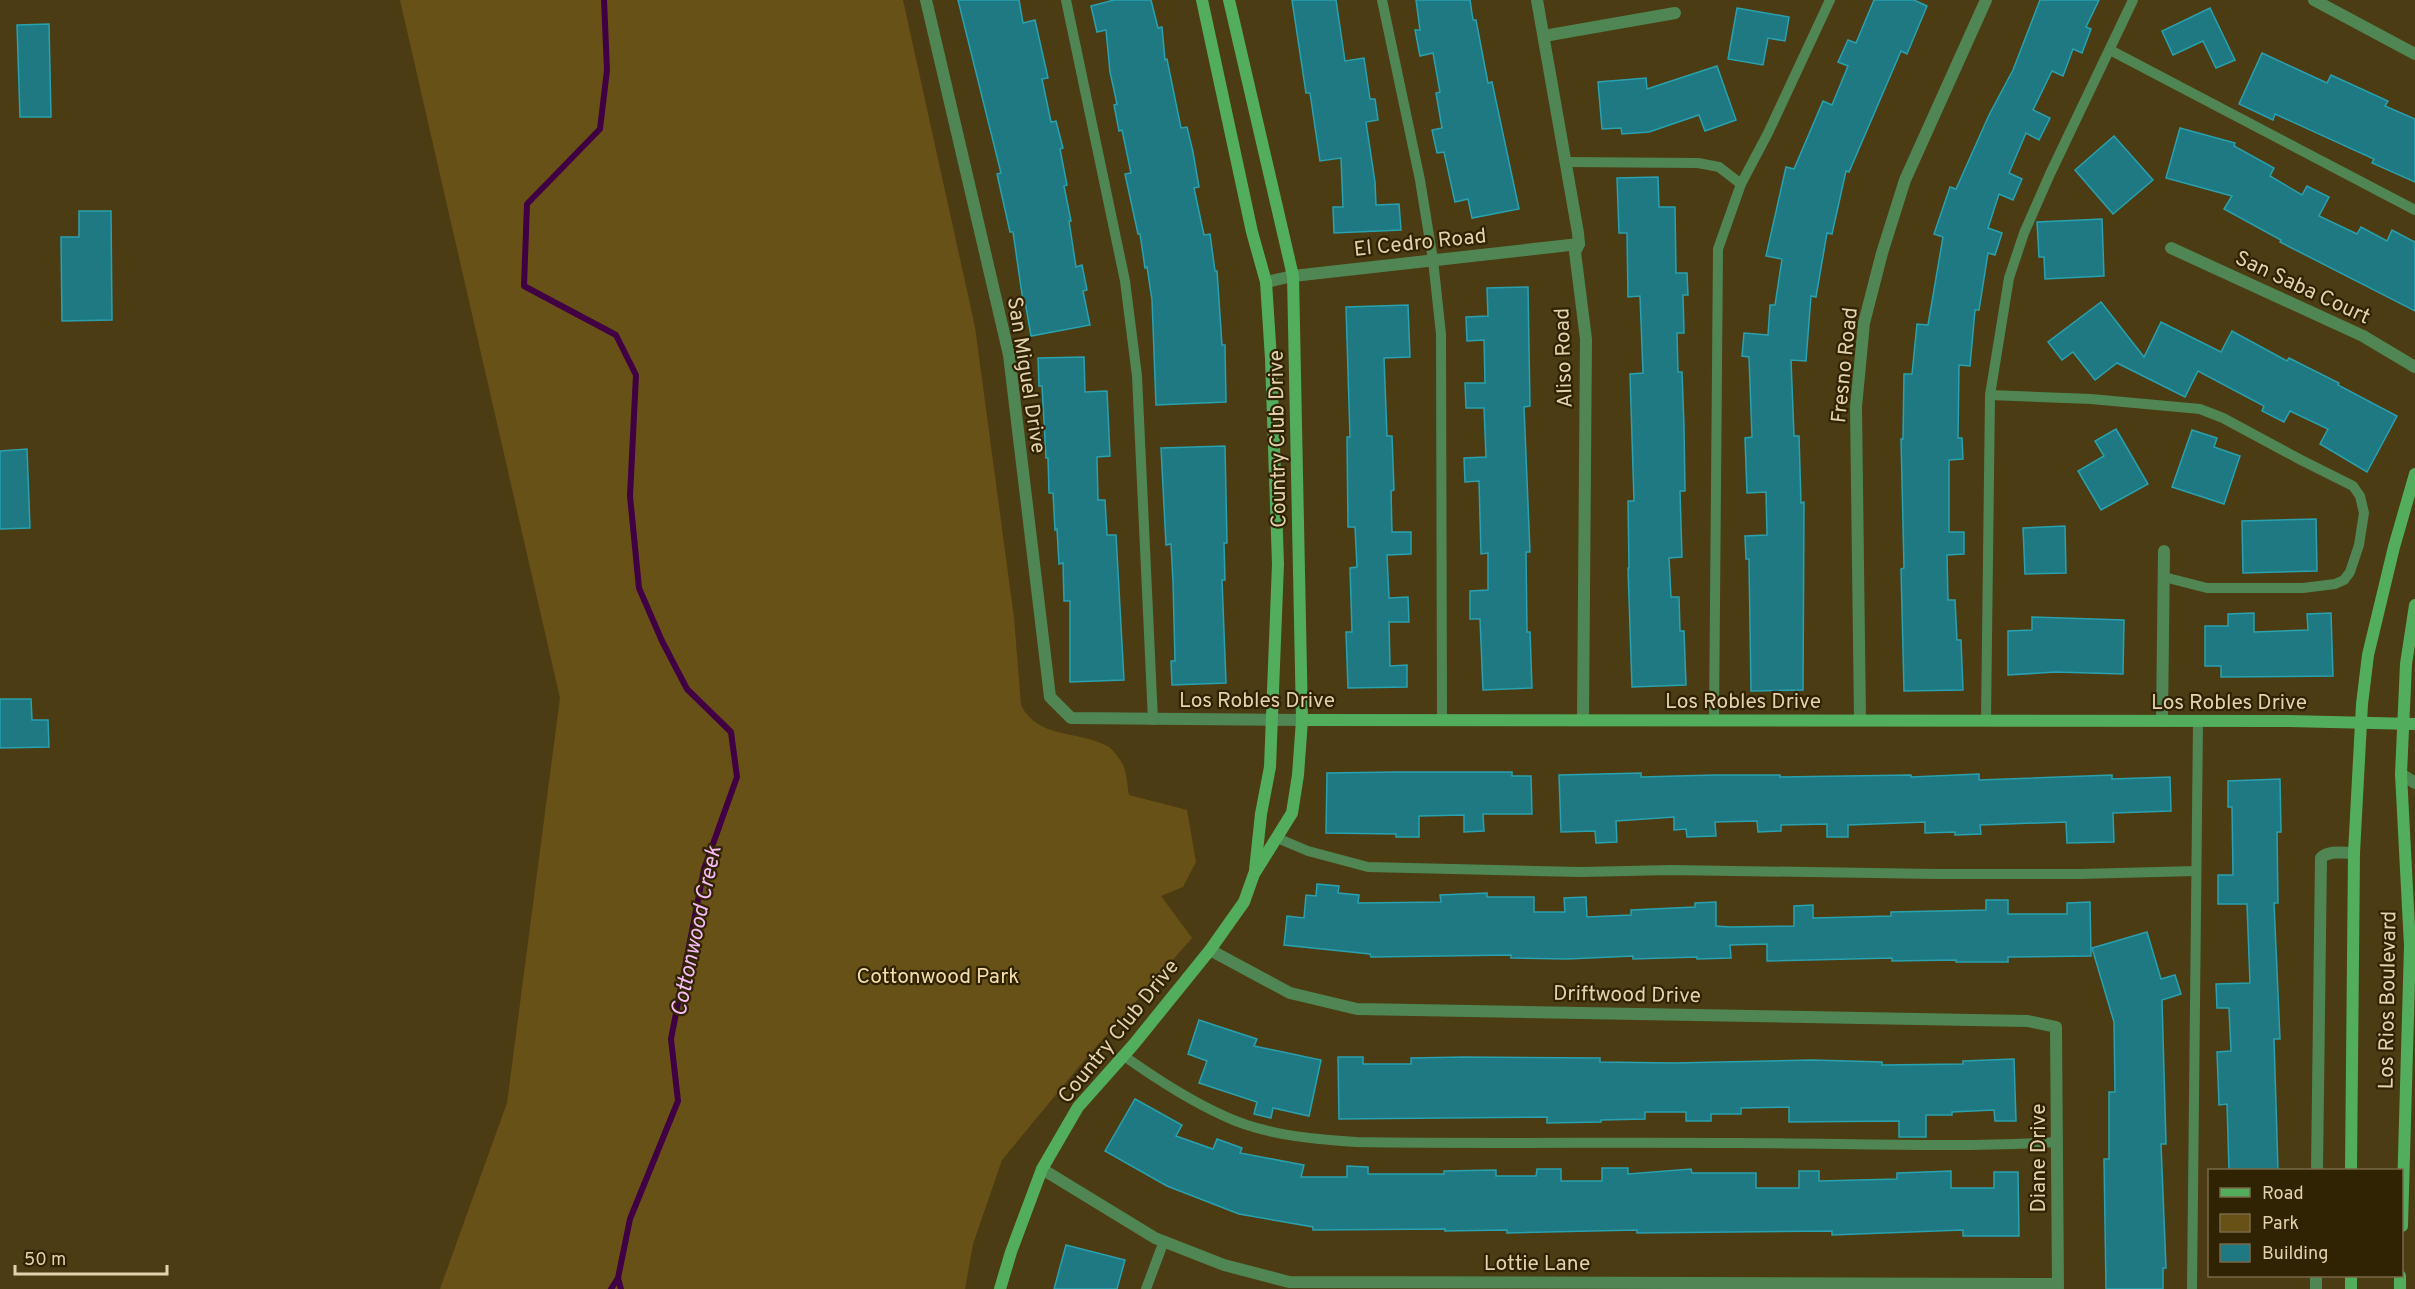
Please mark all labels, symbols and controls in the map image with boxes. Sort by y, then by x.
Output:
street label: El Cedro Road [1353,223,1488,264]
street label: San Saba Court [2230,245,2374,331]
street label: San Miguel Drive [1000,295,1051,455]
street label: Fresno Road [1826,306,1865,424]
street label: Aliso Road [1549,307,1580,408]
street label: Country Club Drive [1263,350,1294,528]
street label: Los Robles Drive [1179,688,1335,715]
street label: Los Robles Drive [1665,689,1821,716]
street label: Los Robles Drive [2151,690,2307,717]
water label: Cottonwood Creek [666,843,729,1019]
street label: Los Rios Boulevard [2373,910,2404,1090]
street label: Country Club Drive [1053,954,1186,1110]
park label: Cottonwood Park [857,964,1019,991]
street label: Driftwood Drive [1553,981,1701,1010]
street label: Diane Drive [2026,1103,2053,1213]
legend [2208,1169,2403,1277]
text: Road [2262,1183,2304,1206]
text: Park [2262,1213,2299,1236]
scale bar [15,1238,166,1276]
text: Building [2262,1243,2328,1266]
text: 50 m [24,1249,66,1272]
street label: Lottie Lane [1484,1251,1590,1278]

